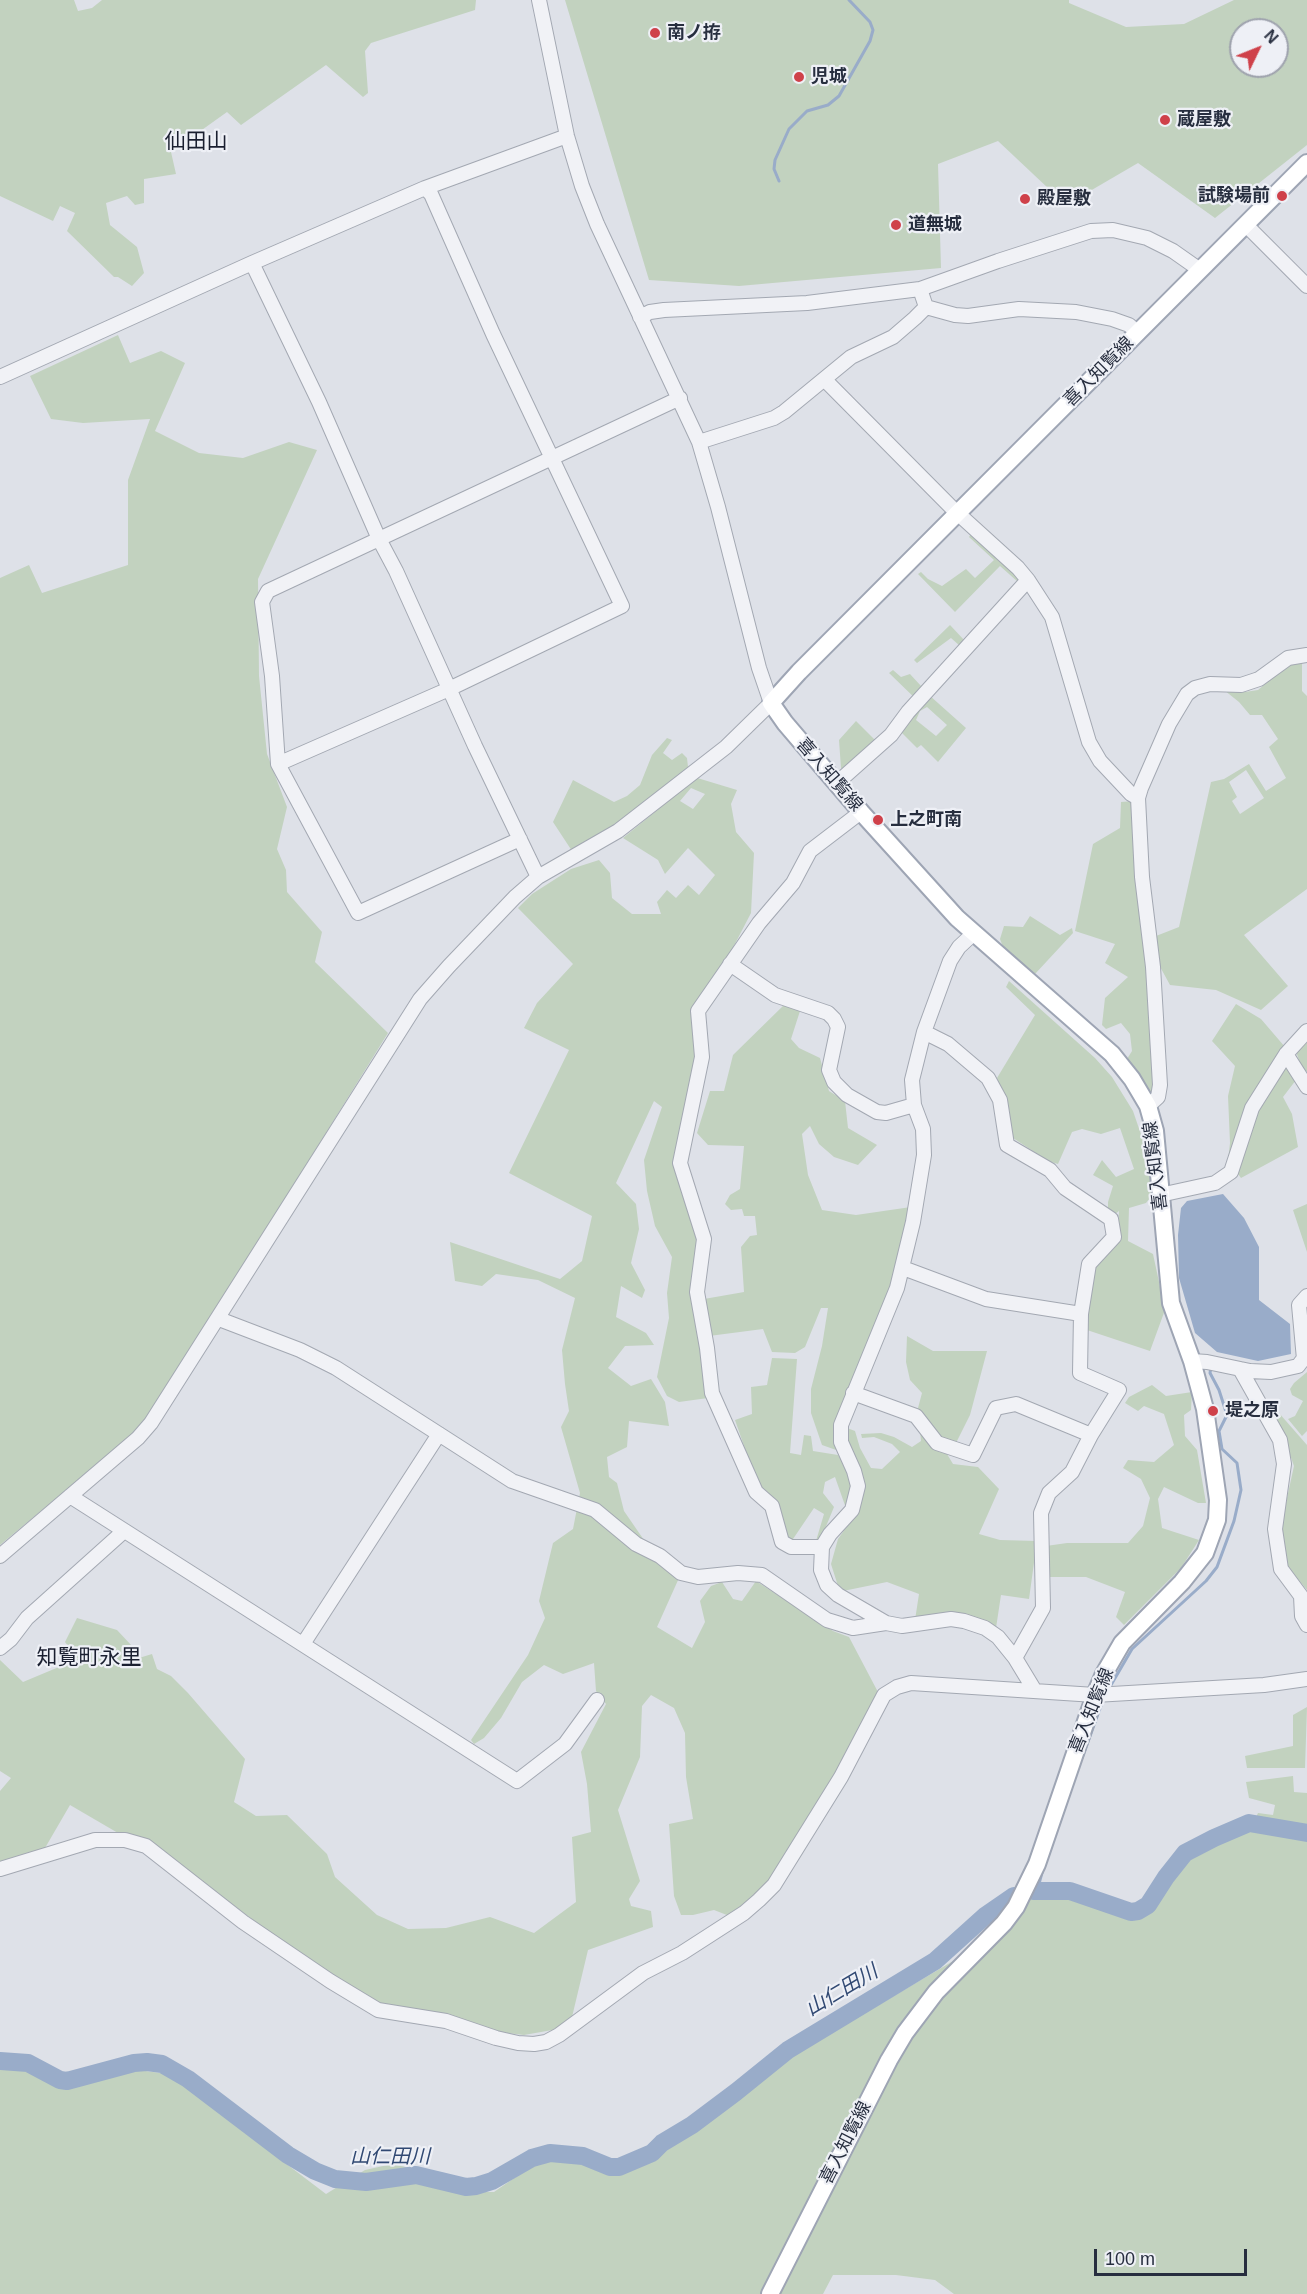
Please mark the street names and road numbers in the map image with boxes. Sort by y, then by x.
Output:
street label: 喜入知覧線 [1060,333,1138,411]
street label: 喜入知覧線 [791,734,867,816]
street label: 喜入知覧線 [1140,1120,1172,1212]
street label: 喜入知覧線 [1065,1665,1119,1757]
street label: 喜入知覧線 [816,2098,876,2188]

